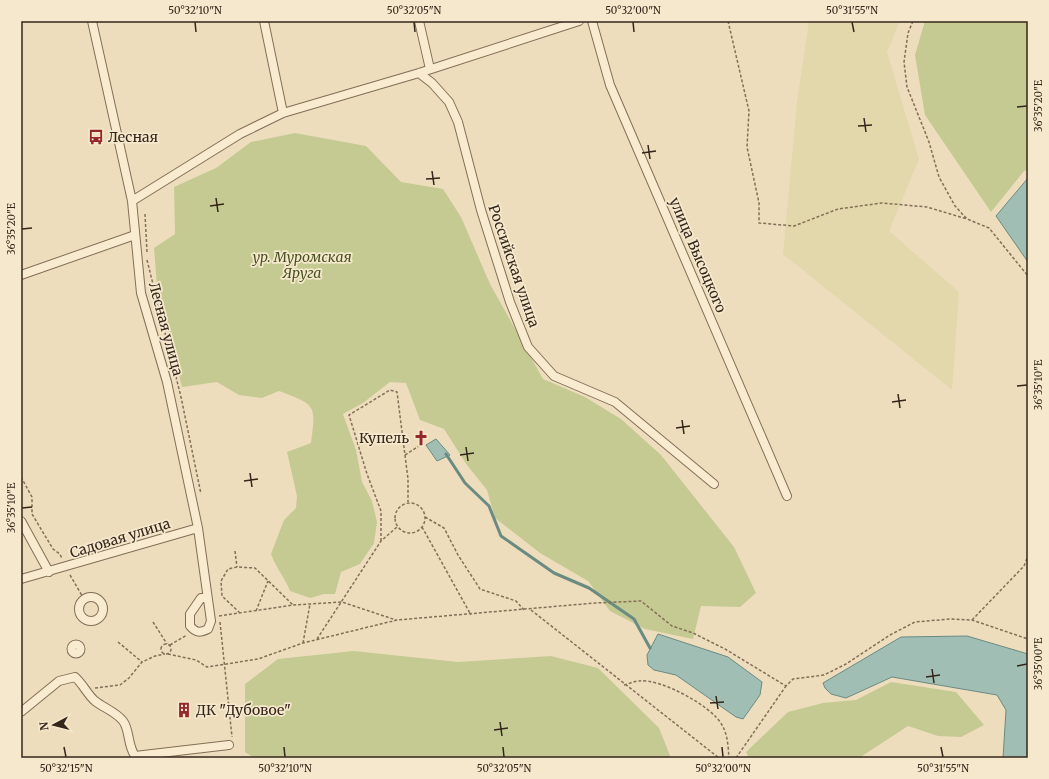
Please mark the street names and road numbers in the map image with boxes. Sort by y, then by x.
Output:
street label: улица Высоцкого [666,195,730,315]
street label: Российская улица [485,202,544,330]
street label: Лесная улица [145,280,187,378]
street label: Садовая улица [68,514,173,562]

